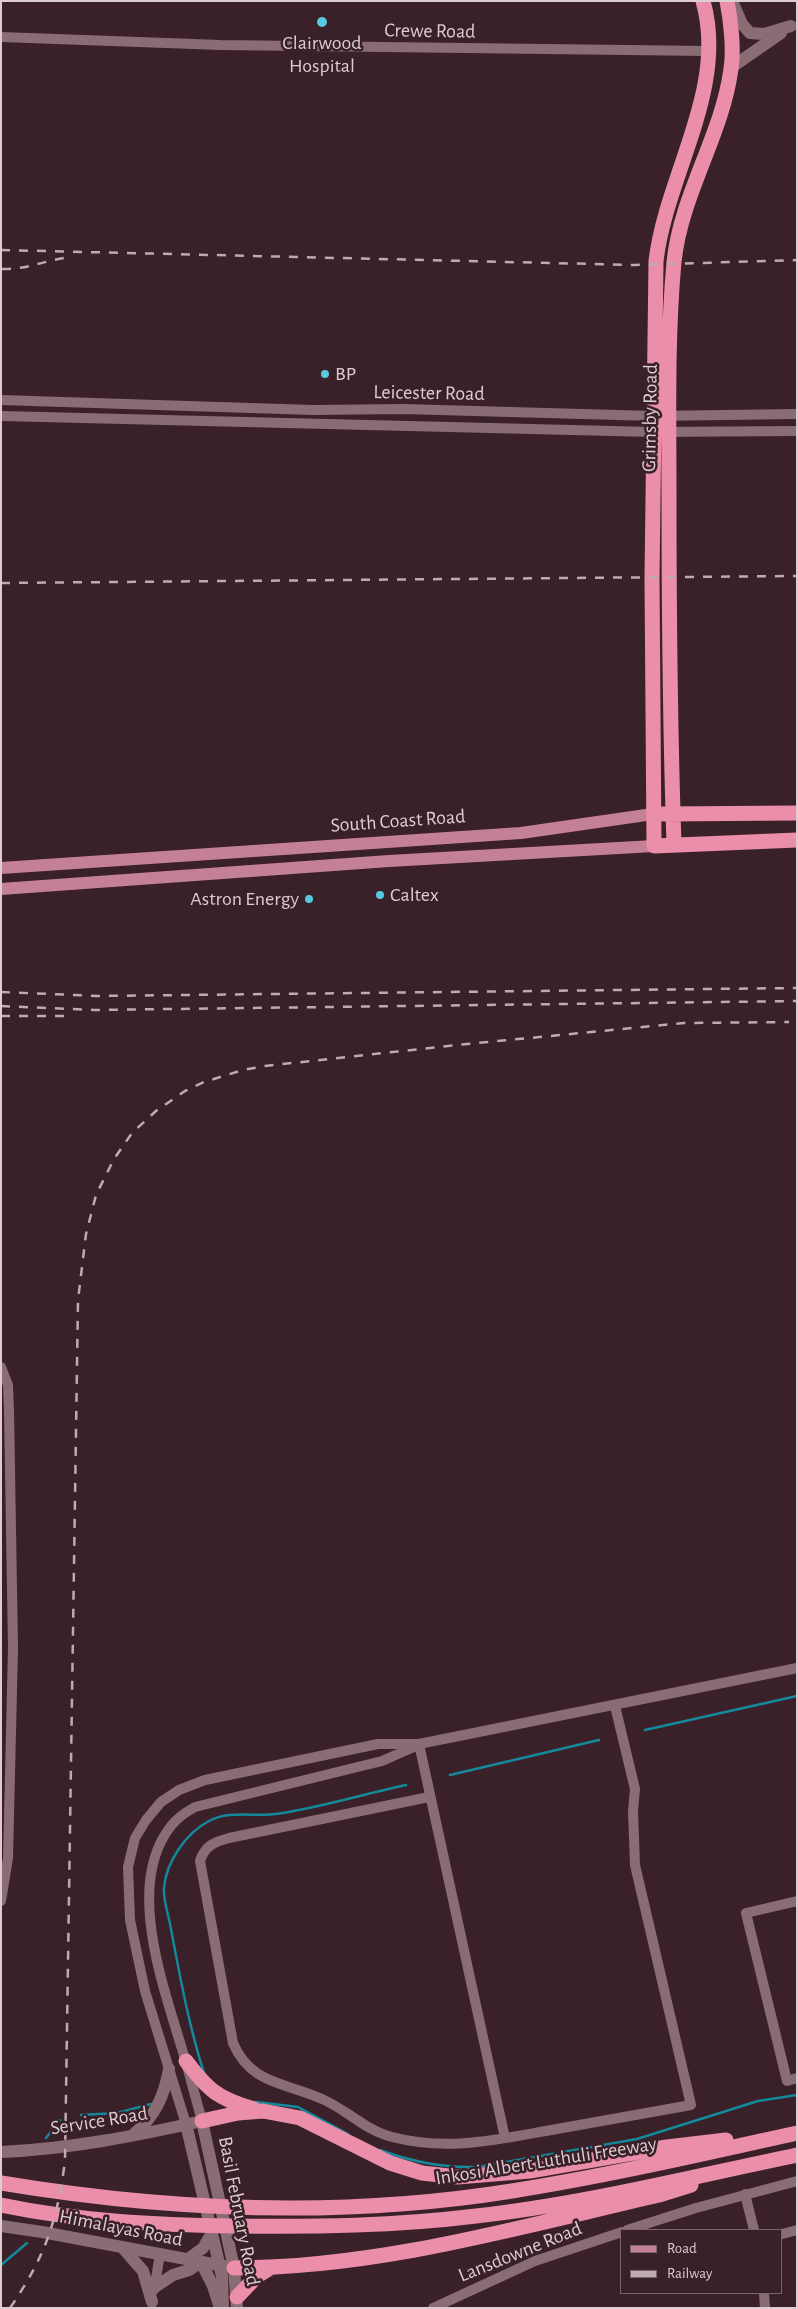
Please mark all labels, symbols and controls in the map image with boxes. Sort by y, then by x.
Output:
marker: Clairwood Hospital [315,15,329,29]
street label: Crewe Road [384,18,476,44]
place label: Clairwood Hospital [282,31,362,78]
place label: BP [335,362,356,386]
street label: Grimsby Road [637,364,663,472]
marker: BP [319,368,331,380]
street label: Leicester Road [373,380,485,406]
street label: South Coast Road [330,804,466,838]
place label: Caltex [390,883,439,907]
place label: Astron Energy [190,887,299,911]
marker: Caltex [374,889,386,901]
marker: Astron Energy [303,893,315,905]
street label: Service Road [49,2101,149,2141]
street label: Inkosi Albert Luthuli Freeway [434,2132,658,2190]
street label: Basil February Road [213,2134,265,2288]
street label: Himalayas Road [57,2204,185,2252]
street label: Lansdowne Road [455,2216,585,2288]
legend [620,2229,783,2294]
text: Road [667,2241,697,2256]
text: Railway [667,2266,712,2281]

